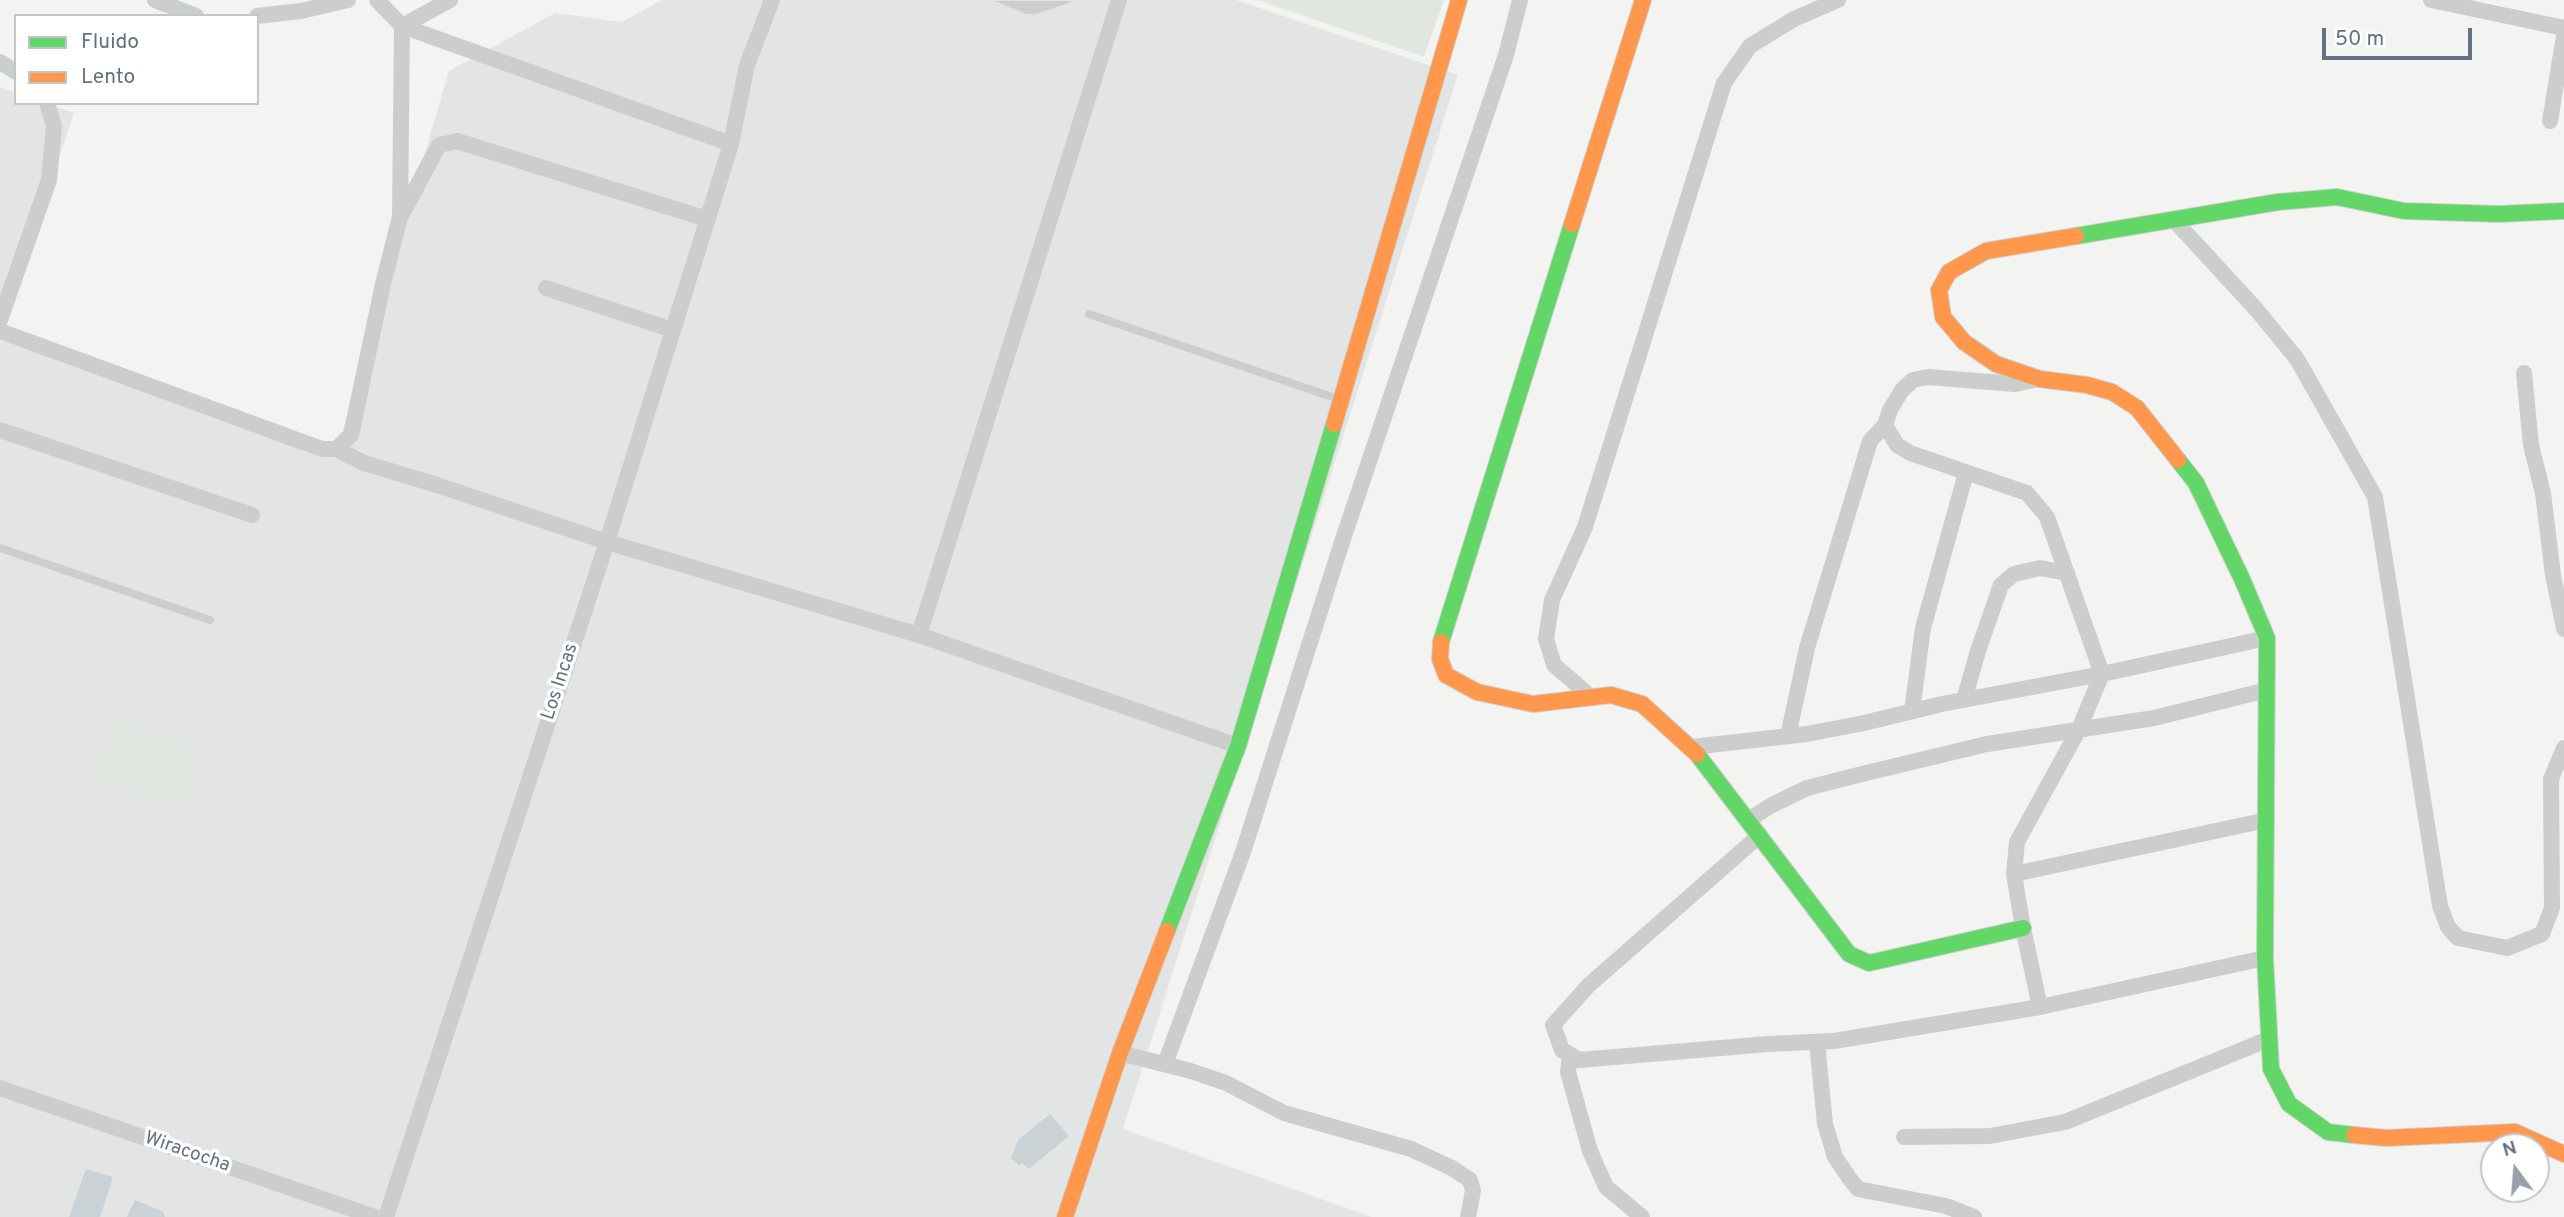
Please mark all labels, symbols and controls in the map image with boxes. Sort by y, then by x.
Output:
legend [14,14,259,105]
scale bar [2326,14,2476,58]
text: 50 m [2335,26,2384,53]
text: Fluido [81,29,139,56]
text: Lento [81,64,135,91]
street label: Los Incas [538,641,584,723]
street label: Wiracocha [141,1128,233,1178]
north arrow [2480,1133,2550,1203]
text: N [2500,1136,2520,1163]

